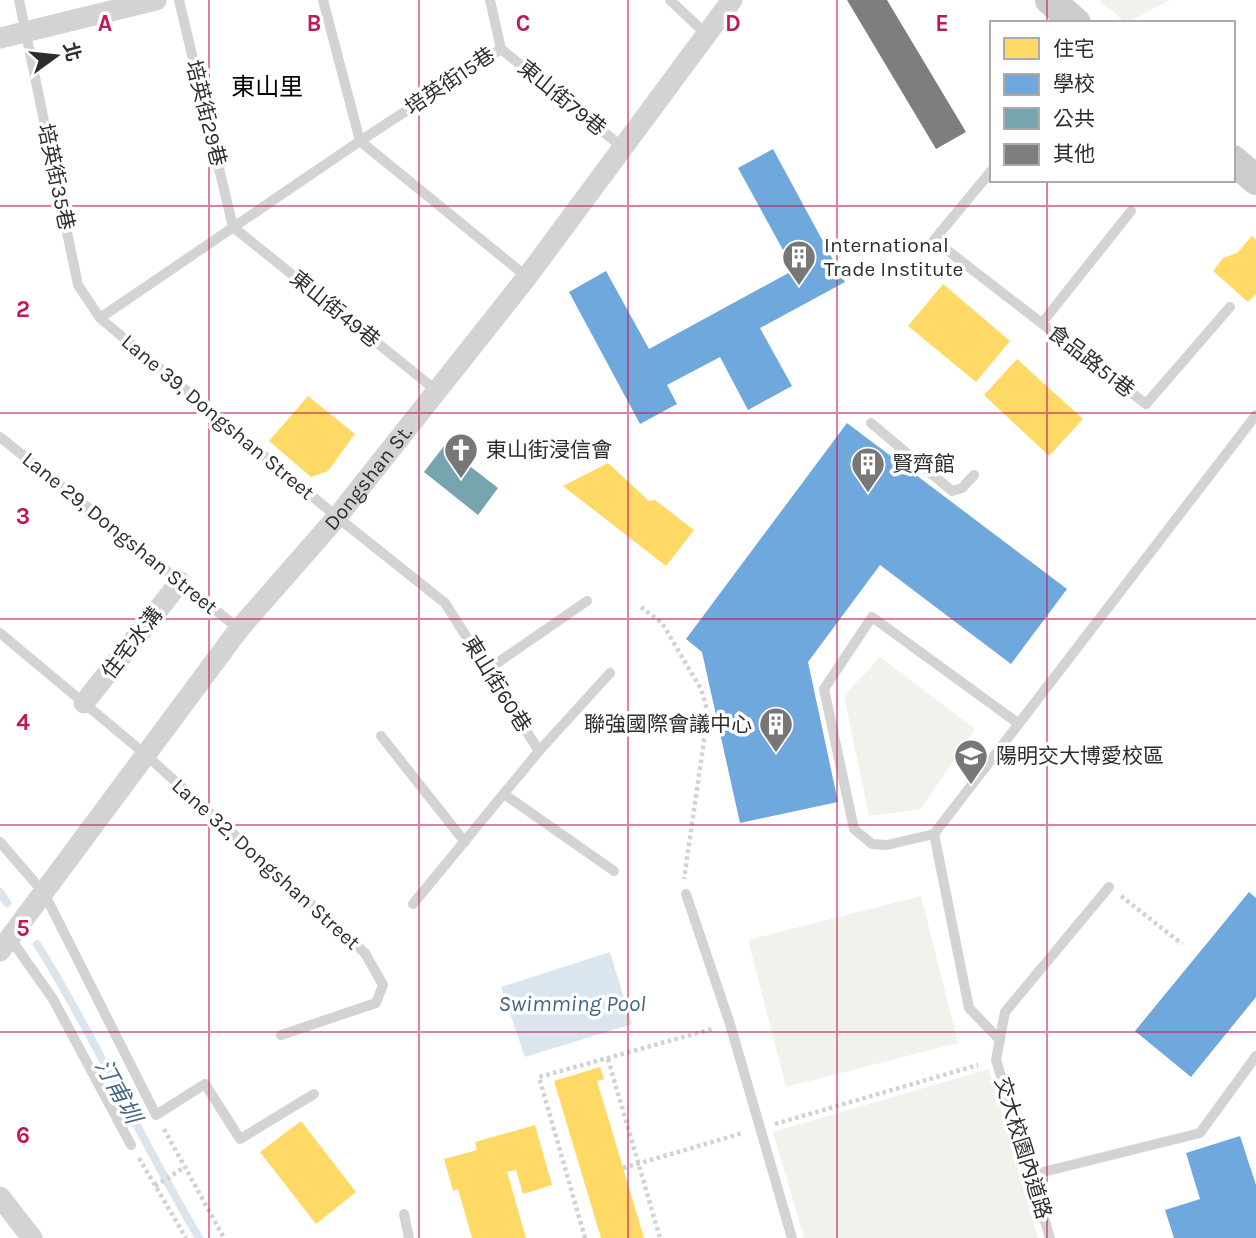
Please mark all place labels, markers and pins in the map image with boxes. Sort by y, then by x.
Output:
place label: International Trade Institute [824,233,963,281]
building icon: International Trade Institute [780,238,818,287]
church icon: 東山街浸信會 [442,431,480,480]
place label: 東山街浸信會 [486,438,612,462]
building icon: 賢齊館 [849,445,887,494]
place label: 賢齊館 [892,452,955,476]
building icon: 聯強國際會議中心 [757,705,795,754]
place label: 聯強國際會議中心 [584,712,752,736]
school or university icon: 陽明交大博愛校區 [952,737,990,786]
place label: 陽明交大博愛校區 [996,744,1164,768]

